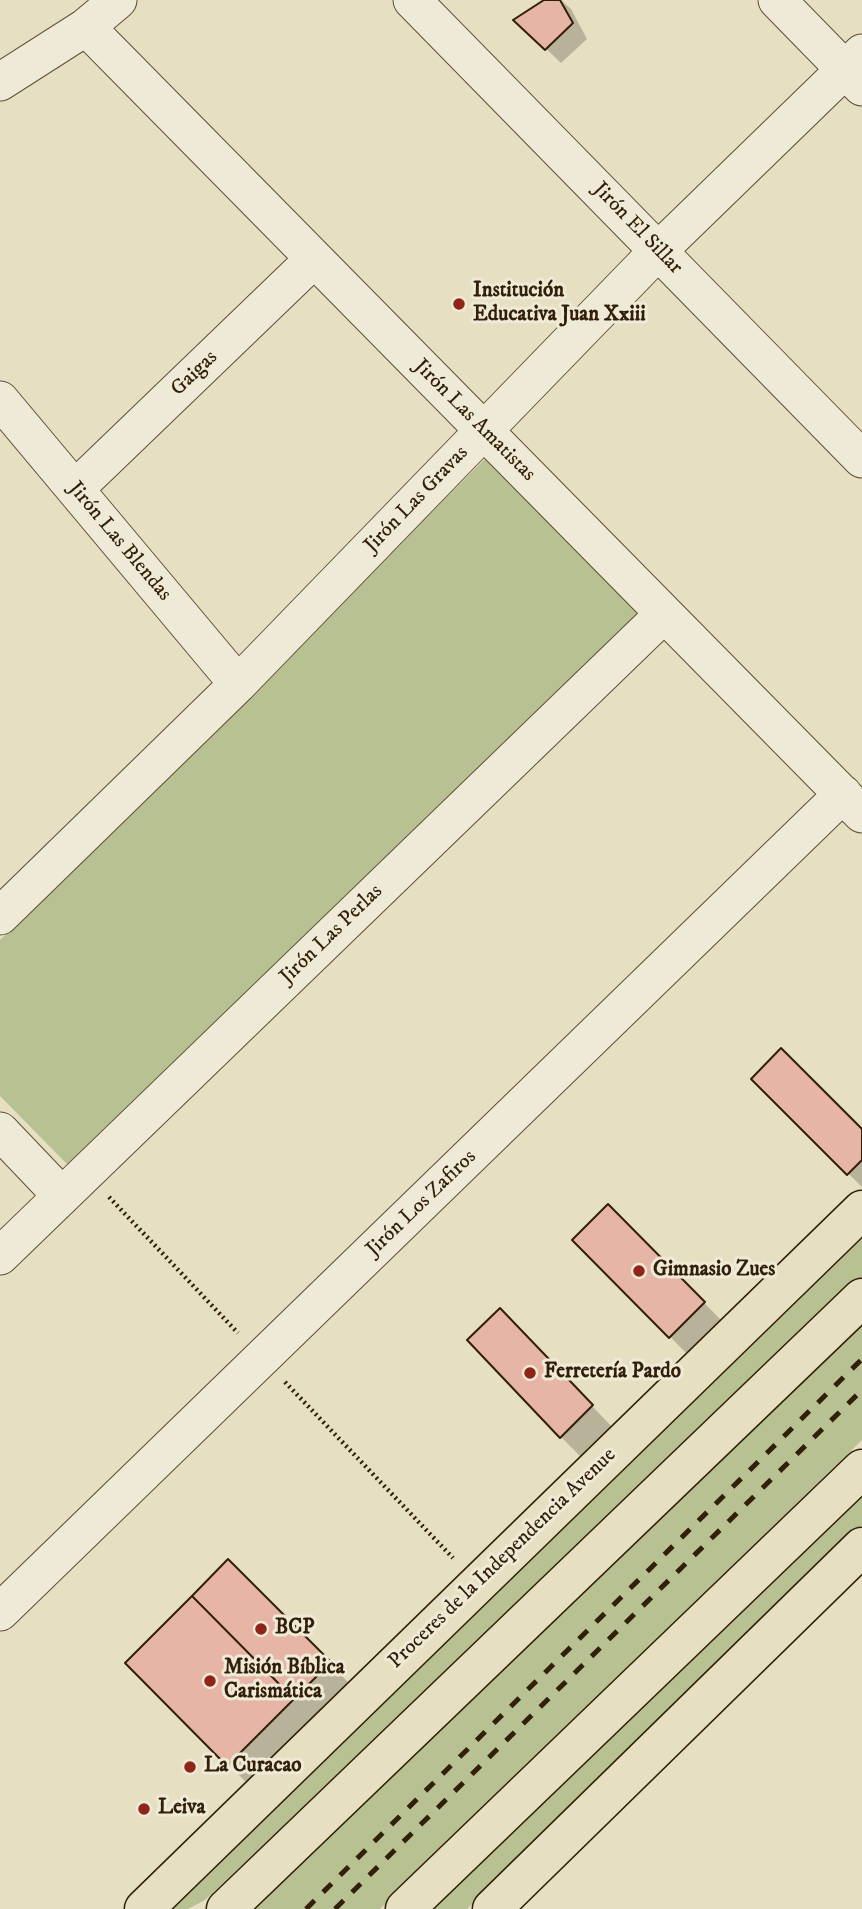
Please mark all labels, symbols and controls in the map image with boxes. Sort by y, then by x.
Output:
street label: Jirón El Sillar [587,178,687,280]
place label: Institución Educativa Juan Xxiii [473,279,646,329]
marker: Institución Educativa Juan Xxiii [451,296,467,312]
street label: Gaigas [166,346,224,402]
street label: Jirón Las Amatistas [408,355,540,487]
street label: Jirón Las Gravas [360,441,474,559]
street label: Jirón Las Blendas [62,477,176,607]
street label: Jirón Las Perlas [275,880,389,990]
street label: Jirón Los Zafiros [362,1145,482,1263]
place label: Gimnasio Zues [653,1258,775,1284]
marker: Gimnasio Zues [631,1263,647,1279]
place label: Ferretería Pardo [544,1360,681,1386]
marker: Ferretería Pardo [522,1365,538,1381]
street label: Proceres de la Independencia Avenue [384,1443,622,1675]
place label: BCP [275,1616,314,1642]
marker: BCP [253,1621,269,1637]
place label: Misión Bíblica Carismática [224,1656,345,1706]
marker: Misión Bíblica Carismática [202,1673,218,1689]
place label: La Curacao [204,1754,302,1780]
marker: La Curacao [182,1759,198,1775]
place label: Leiva [158,1796,205,1822]
marker: Leiva [136,1801,152,1817]

